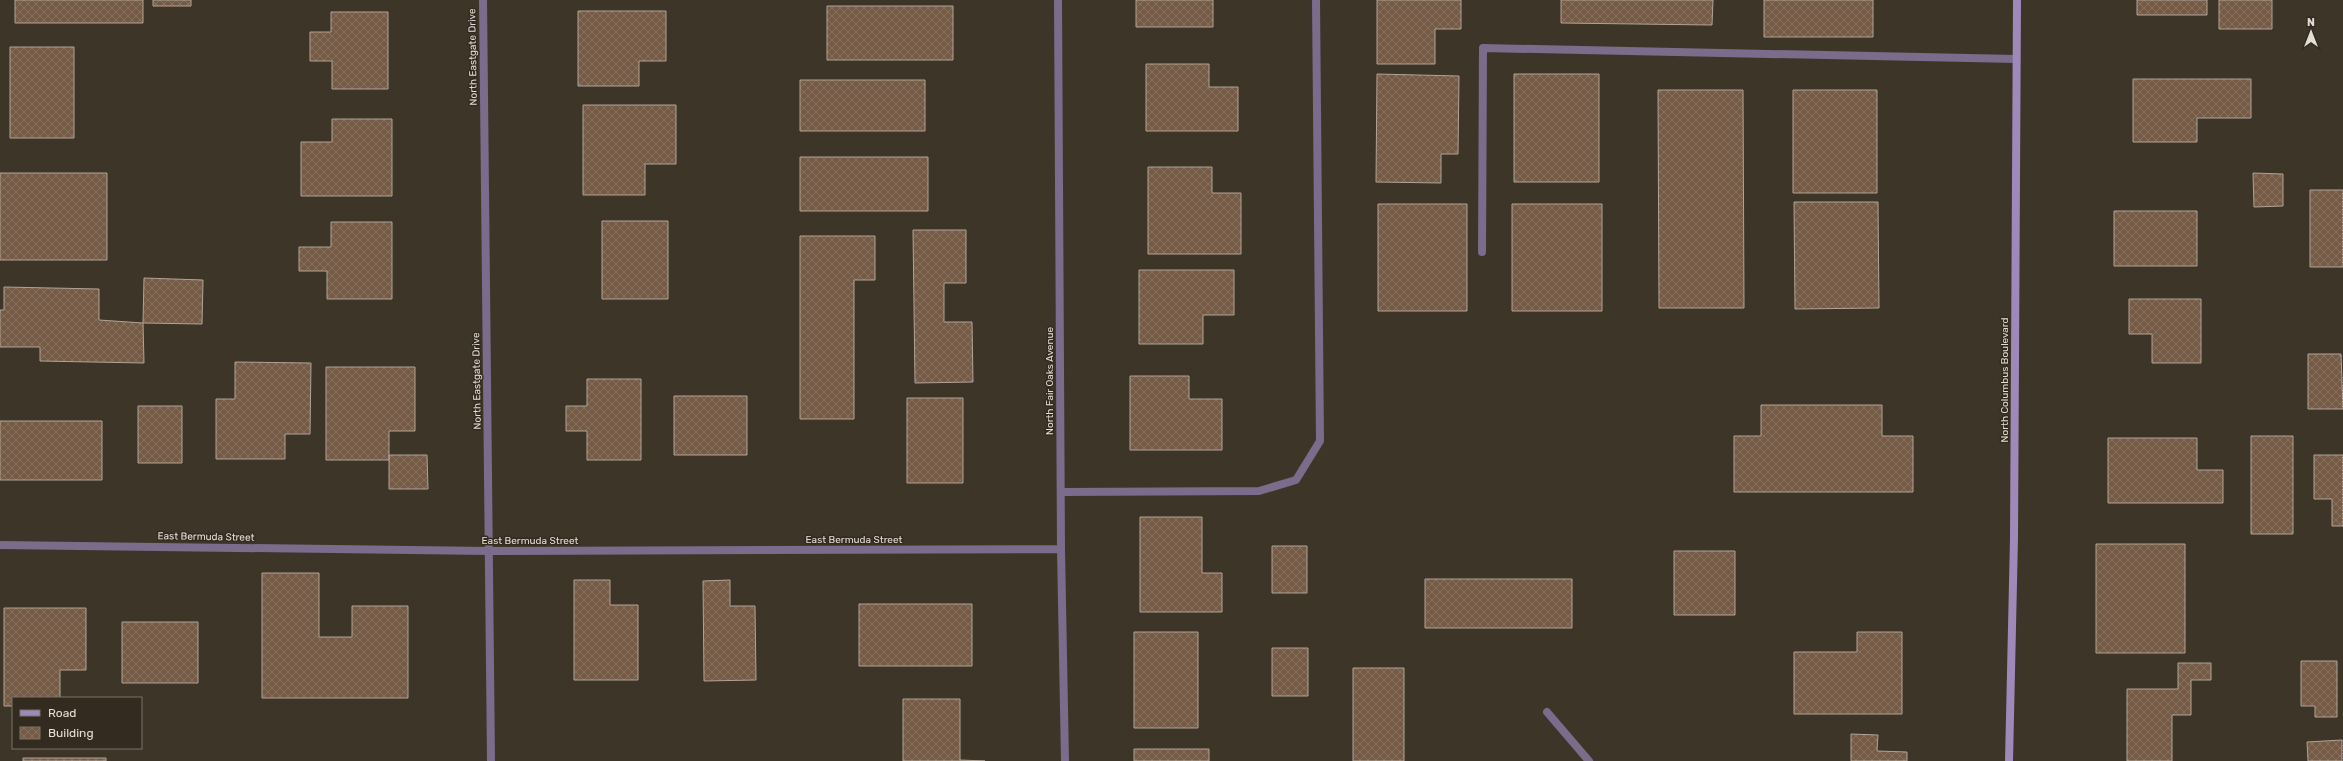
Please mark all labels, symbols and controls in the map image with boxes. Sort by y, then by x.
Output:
street label: North Eastgate Drive [466,8,480,106]
north arrow [2291,12,2331,52]
text: N [2307,16,2315,29]
street label: North Columbus Boulevard [1999,317,2011,443]
street label: North Fair Oaks Avenue [1044,327,1056,435]
street label: North Eastgate Drive [470,332,484,430]
street label: East Bermuda Street [157,530,255,544]
street label: East Bermuda Street [806,534,903,546]
street label: East Bermuda Street [482,535,579,547]
legend [12,697,142,749]
text: Road [48,706,76,720]
text: Building [48,726,94,740]

